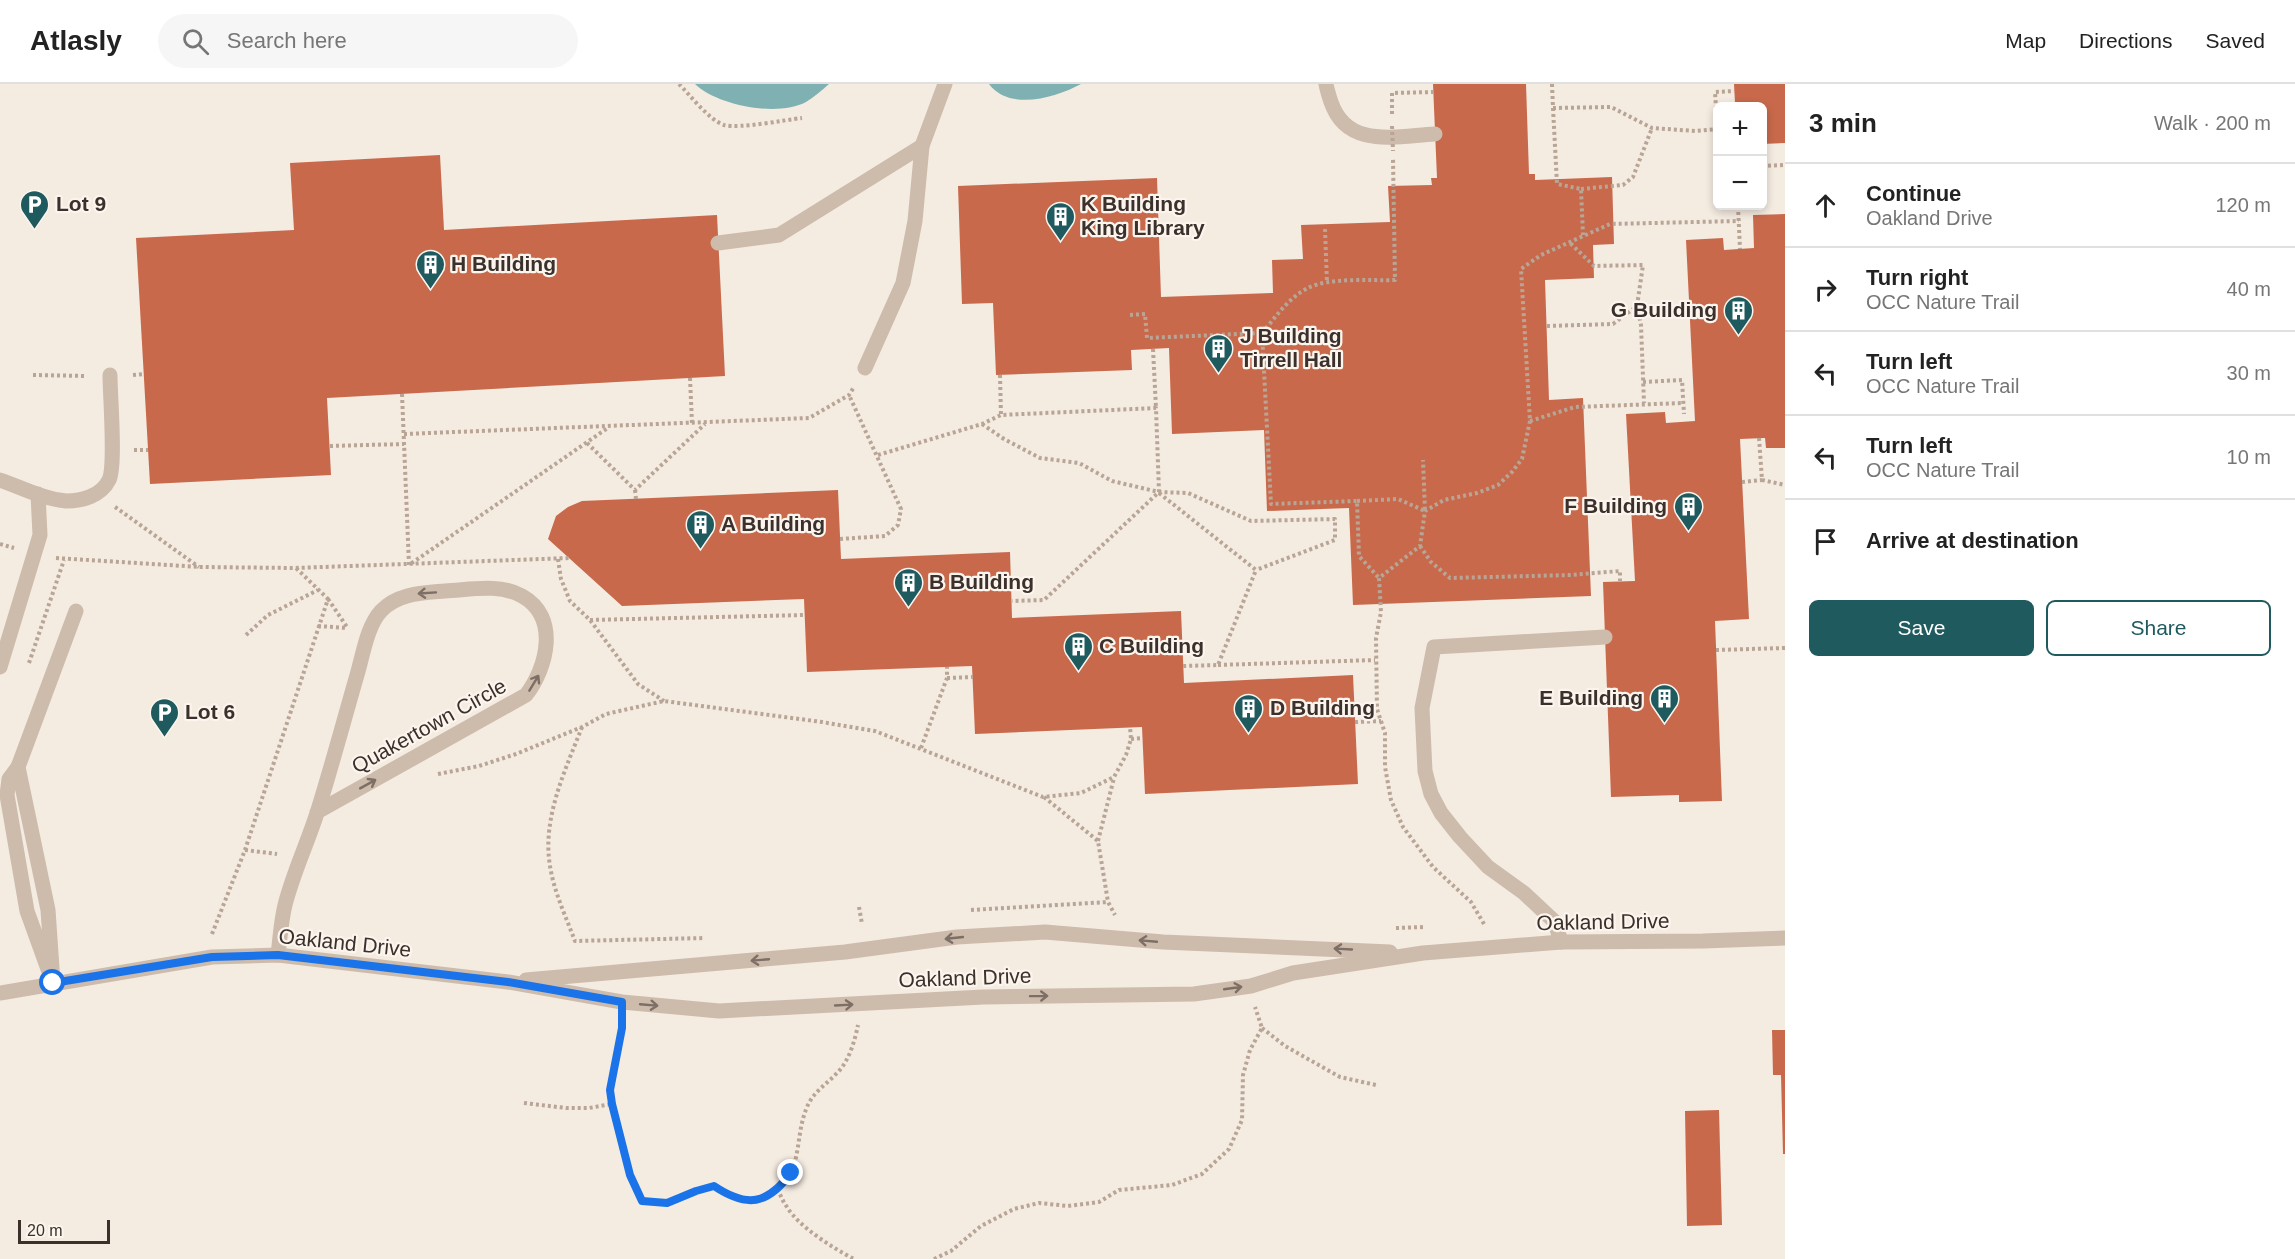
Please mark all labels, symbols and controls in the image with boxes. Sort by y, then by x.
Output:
search box [158,14,578,68]
text: Atlasly [30,25,122,56]
icon: search [179,25,212,58]
text: Search here [227,28,347,53]
text: Map [2005,29,2046,52]
text: Directions [2079,29,2172,52]
text: Saved [2205,29,2265,52]
map controls [1713,102,1767,210]
button: + [1713,102,1767,156]
text: 3 min [1809,108,1877,138]
text: Walk · 200 m [2154,112,2271,134]
button: − [1713,156,1767,210]
text: Continue [1866,181,1961,206]
parking icon: Lot 9 [19,188,51,230]
icon: ahead [1809,189,1842,222]
place label: Lot 9 [56,192,106,215]
place label: K Building King Library [1081,192,1205,239]
text: 120 m [2215,194,2271,216]
building icon: K Building King Library [1044,200,1076,242]
text: Oakland Drive [1866,207,1993,229]
building icon: H Building [414,248,446,290]
place label: H Building [451,252,556,275]
text: Turn right [1866,265,1968,290]
icon: right [1809,273,1842,306]
text: 40 m [2227,278,2271,300]
text: OCC Nature Trail [1866,291,2019,313]
building icon: G Building [1722,294,1754,336]
place label: G Building [1611,298,1717,321]
place label: J Building Tirrell Hall [1240,324,1342,371]
building icon: J Building Tirrell Hall [1203,332,1235,374]
text: Turn left [1866,349,1952,374]
icon: left [1809,357,1842,390]
text: 30 m [2227,362,2271,384]
text: OCC Nature Trail [1866,375,2019,397]
text: Turn left [1866,433,1952,458]
icon: left [1809,441,1842,474]
text: 10 m [2227,446,2271,468]
text: OCC Nature Trail [1866,459,2019,481]
building icon: F Building [1672,490,1704,532]
place label: F Building [1564,494,1667,517]
building icon: A Building [684,508,716,550]
place label: A Building [721,512,825,535]
icon: arrive [1809,525,1842,558]
text: Arrive at destination [1866,528,2079,553]
building icon: B Building [892,566,924,608]
place label: B Building [929,570,1034,593]
one-way arrow [417,588,437,599]
button: Save [1809,600,2034,656]
button: Share [2046,600,2271,656]
building icon: C Building [1062,630,1094,672]
place label: C Building [1099,634,1204,657]
street label: Quakertown Circle [348,674,510,777]
one-way arrow [528,675,540,692]
building icon: E Building [1648,682,1680,724]
place label: E Building [1539,686,1643,709]
building icon: D Building [1233,692,1265,734]
parking icon: Lot 6 [148,696,180,738]
place label: D Building [1270,696,1375,719]
place label: Lot 6 [185,700,235,723]
one-way arrow [360,777,377,789]
street label: Oakland Drive [1536,909,1670,934]
street label: Oakland Drive [278,924,412,961]
one-way arrow [945,933,964,944]
one-way arrow [1139,935,1159,946]
one-way arrow [1334,944,1354,955]
one-way arrow [751,955,771,966]
street label: Oakland Drive [898,964,1032,991]
route start [39,969,65,995]
one-way arrow [1223,983,1243,994]
one-way arrow [1028,990,1048,1002]
one-way arrow [639,999,659,1010]
one-way arrow [833,999,853,1011]
route end [777,1159,803,1185]
scale bar [18,1217,110,1244]
text: 20 m [27,1222,63,1239]

